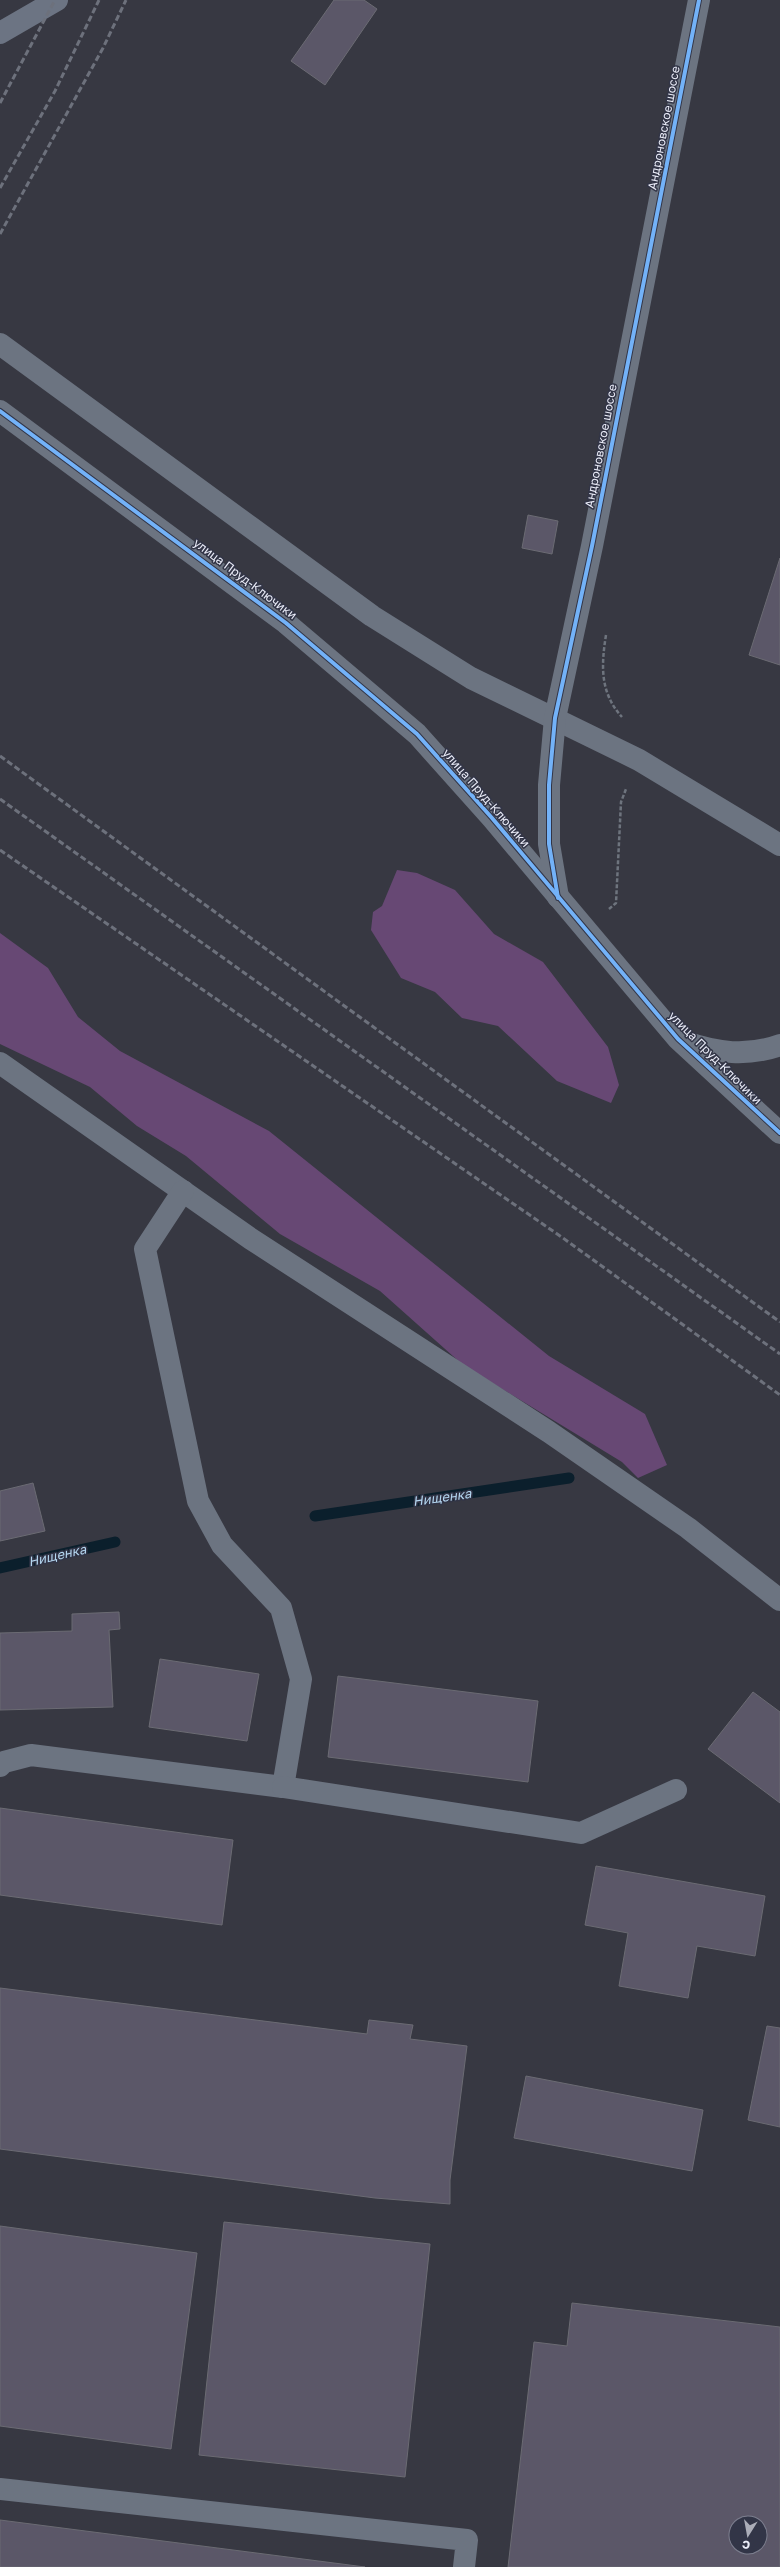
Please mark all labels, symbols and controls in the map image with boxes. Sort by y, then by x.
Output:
street label: Андроновское шоссе [644,65,683,191]
street label: Андроновское шоссе [581,383,620,509]
street label: улица Пруд-Ключики [191,535,300,622]
street label: улица Пруд-Ключики [439,745,533,850]
street label: улица Пруд-Ключики [666,1008,765,1107]
water label: Нищенка [412,1485,473,1509]
water label: Нищенка [27,1540,88,1569]
north arrow [728,2515,768,2555]
text: С [741,2538,751,2552]

